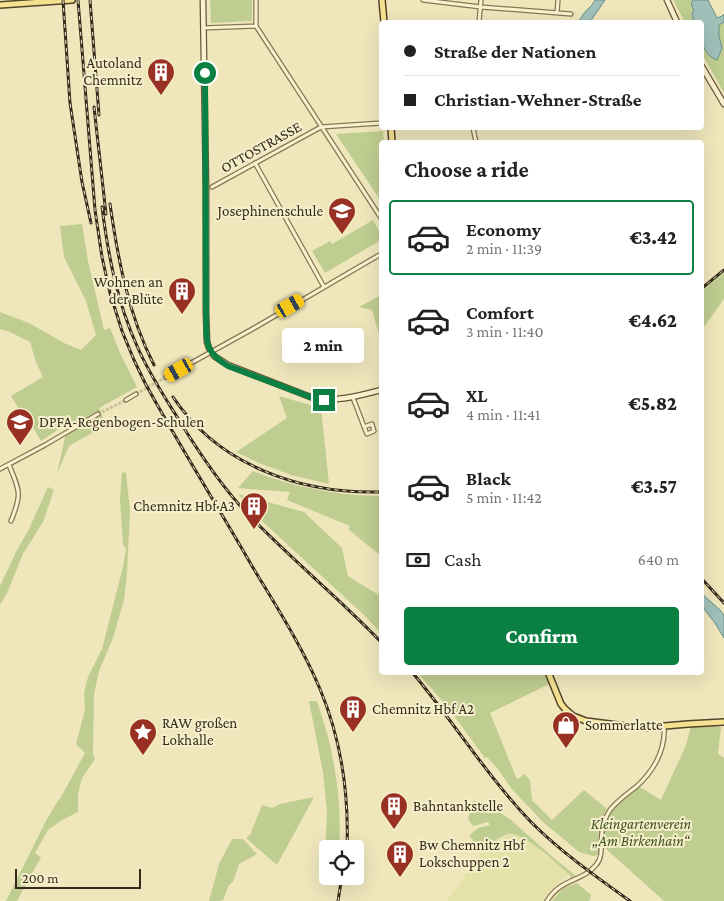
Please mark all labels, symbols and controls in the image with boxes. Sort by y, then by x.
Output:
text: Straße der Nationen [434,41,596,62]
place label: Autoland Chemnitz [83,55,142,88]
building icon: Autoland Chemnitz [146,57,176,96]
route start [194,62,216,84]
text: Christian-Wehner-Straße [434,89,641,110]
street label: OTTOSTRASSE [218,118,304,176]
text: Choose a ride [404,157,529,182]
school or university icon: Josephinenschule [327,196,357,235]
place label: Josephinenschule [216,203,323,220]
icon: car [406,215,451,260]
text: Economy [466,219,541,240]
text: €3.42 [629,227,677,248]
text: 2 min · 11:39 [466,240,542,257]
place label: Wohnen an der Blüte [94,274,163,307]
building icon: Wohnen an der Blüte [167,276,197,315]
car [273,292,306,320]
icon: car [406,298,451,343]
text: Comfort [466,302,534,323]
text: €4.62 [629,310,677,331]
text: 3 min · 11:40 [466,323,544,340]
callout: 2 min [283,328,365,362]
text: 2 min [303,337,343,354]
car [162,356,195,384]
icon: car [406,381,451,426]
text: XL [466,385,488,406]
route end [313,389,335,411]
text: €5.82 [628,393,677,414]
text: 4 min · 11:41 [466,406,540,423]
school or university icon: DPFA-Regenbogen-Schulen [5,407,35,446]
place label: DPFA-Regenbogen-Schulen [39,414,204,431]
icon: car [406,464,451,509]
text: Black [466,468,511,489]
text: €3.57 [631,476,677,497]
text: 5 min · 11:42 [466,489,542,506]
building icon: Chemnitz Hbf A3 [239,491,269,530]
place label: Chemnitz Hbf A3 [133,498,235,514]
icon: cash [404,546,432,574]
text: Cash [444,549,482,570]
text: 640 m [638,551,679,568]
button: Confirm [404,607,679,665]
building icon: Chemnitz Hbf A2 [338,694,368,733]
place label: Chemnitz Hbf A2 [372,701,474,717]
shop icon: Sommerlatte [551,710,581,749]
place label: RAW großen Lokhalle [162,715,237,748]
place icon: RAW großen Lokhalle [128,717,158,756]
place label: Sommerlatte [585,717,663,733]
building icon: Bahntankstelle [379,791,409,830]
place label: Bahntankstelle [413,798,503,814]
park label: Kleingartenverein „Am Birkenhain“ [591,816,692,849]
place label: Bw Chemnitz Hbf Lokschuppen 2 [419,837,526,871]
building icon: Bw Chemnitz Hbf Lokschuppen 2 [385,839,415,878]
map controls [319,840,364,885]
button: locate [319,840,364,885]
scale bar [15,866,141,889]
text: 200 m [22,870,58,886]

